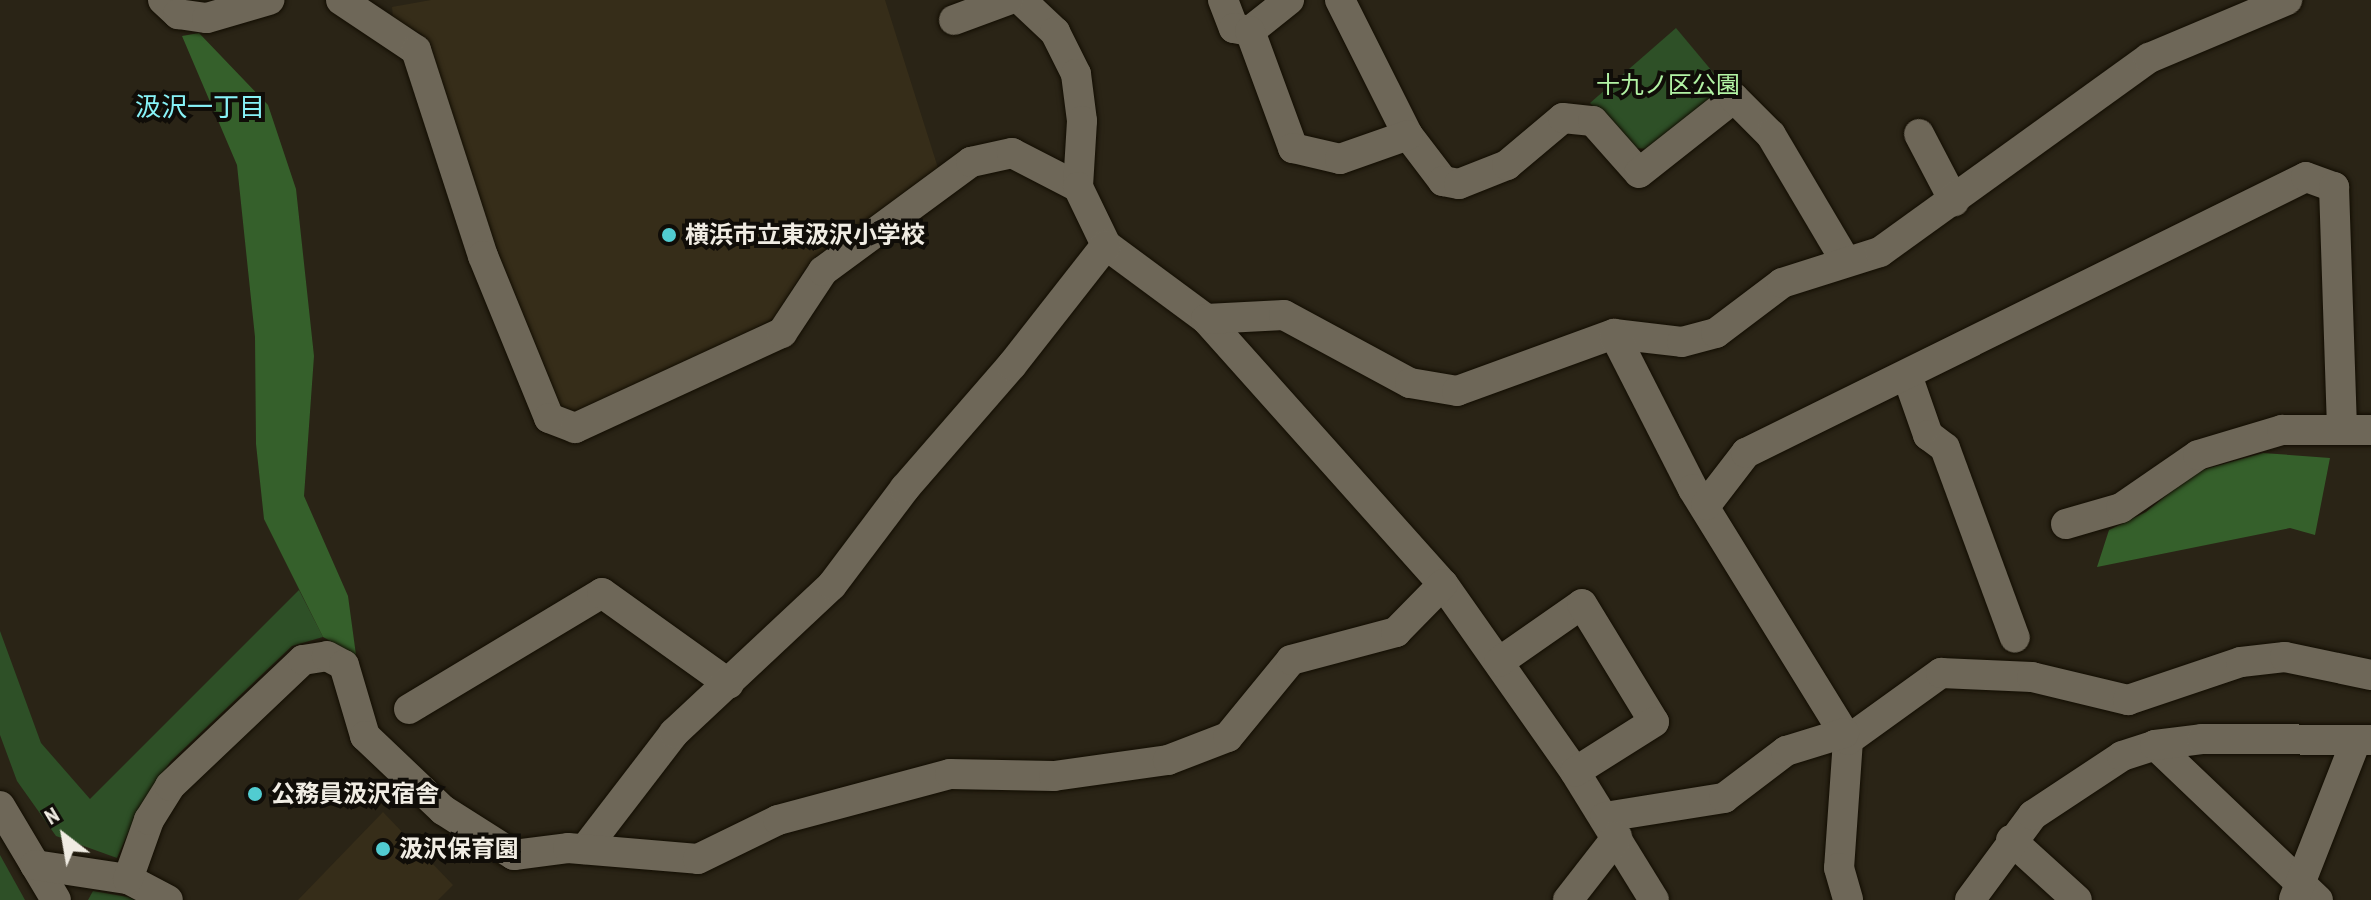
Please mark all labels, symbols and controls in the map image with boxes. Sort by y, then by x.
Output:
park label: 十九ノ区公園 [1596,71,1740,99]
district label: 汲沢一丁目 [135,91,265,123]
place label: 横浜市立東汲沢小学校 [685,221,925,249]
marker: 横浜市立東汲沢小学校 [660,226,678,244]
place label: 公務員汲沢宿舎 [271,780,439,808]
marker: 公務員汲沢宿舎 [246,785,264,803]
north arrow [24,796,104,876]
text: N [39,800,64,830]
place label: 汲沢保育園 [399,835,519,863]
marker: 汲沢保育園 [374,840,392,858]

